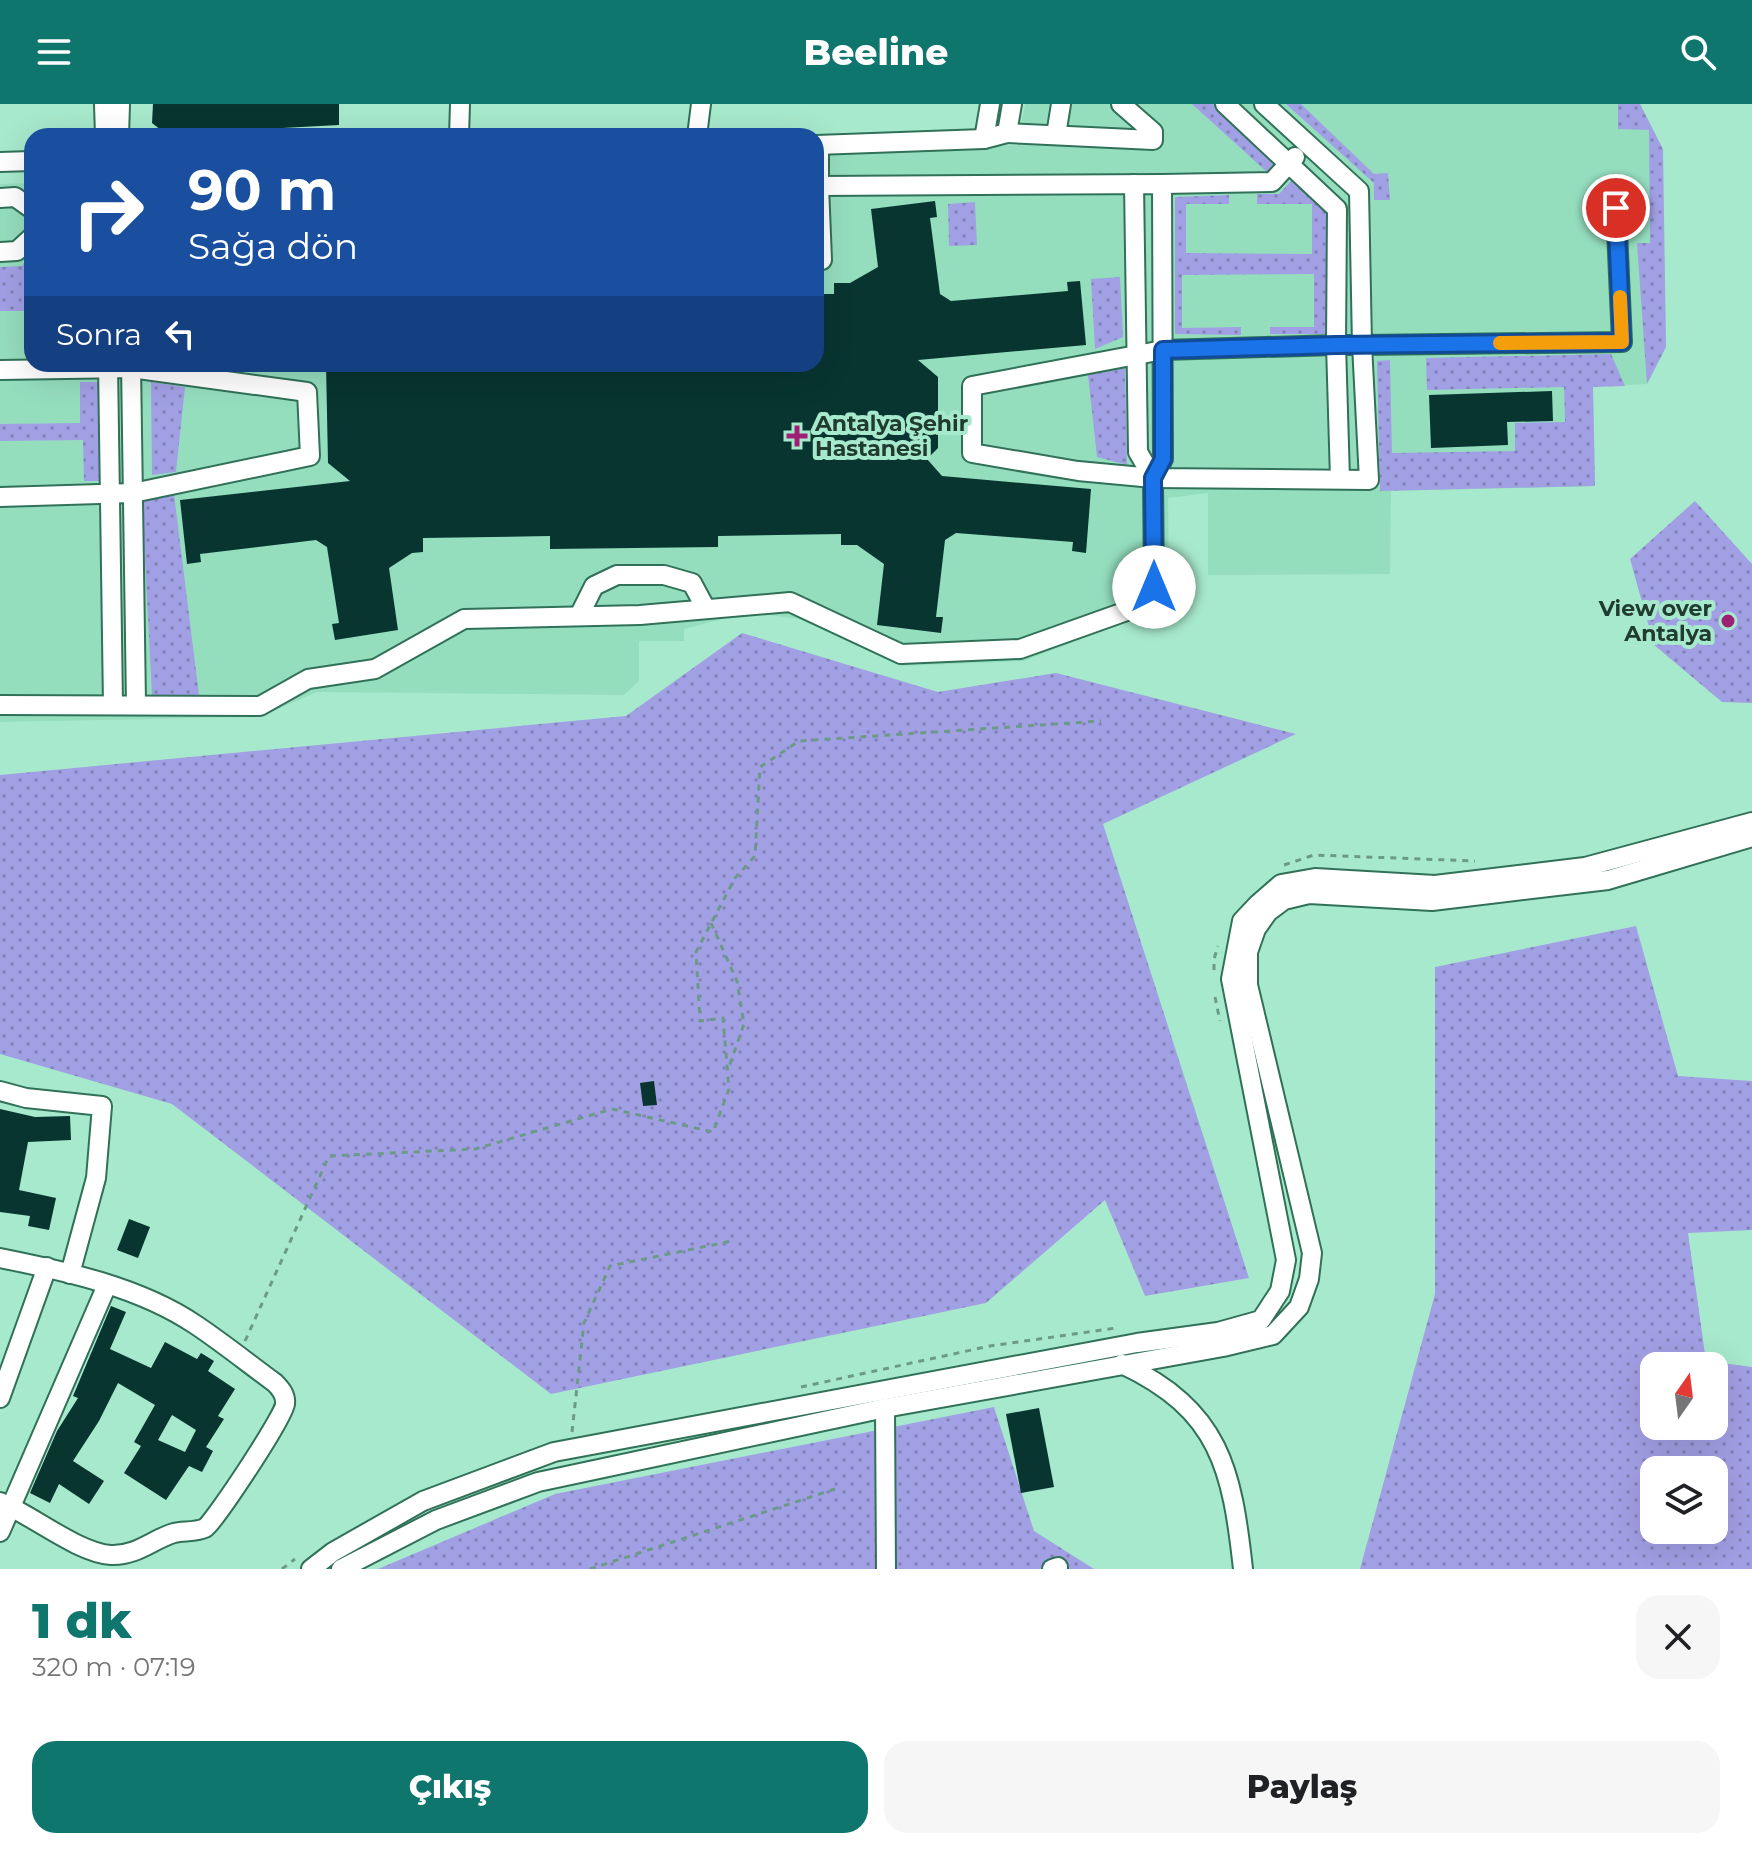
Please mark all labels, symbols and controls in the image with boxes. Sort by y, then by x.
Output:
icon: menu [32,30,76,74]
text: Beeline [804,30,948,74]
icon: search [1676,30,1720,74]
text: 90 m [188,156,336,224]
icon: right [56,160,160,264]
pin [1582,174,1650,242]
icon: arrive [1594,186,1638,230]
text: Sağa dön [188,224,358,268]
icon: left [158,312,202,356]
text: Sonra [56,316,142,353]
place label: Antalya Şehir Hastanesi [814,410,968,462]
marker: Antalya Şehir Hastanesi [786,425,808,447]
position arrow [1112,545,1196,629]
place label: View over Antalya [1598,595,1712,647]
marker: View over Antalya [1719,612,1737,630]
north arrow [1640,1352,1728,1440]
map controls [1640,1352,1728,1544]
button: layers [1640,1456,1728,1544]
text: 1 dk [32,1592,131,1650]
button: close [1636,1595,1720,1679]
text: 320 m · 07:19 [32,1651,196,1683]
button: Çıkış [32,1741,868,1833]
button: Paylaş [884,1741,1720,1833]

